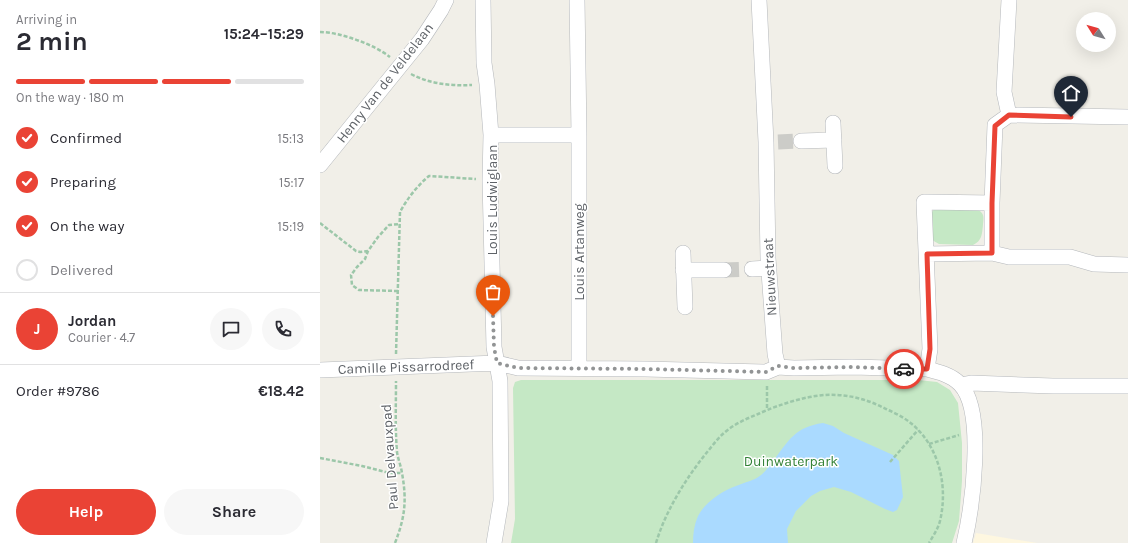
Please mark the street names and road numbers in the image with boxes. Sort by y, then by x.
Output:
street label: Henry Van de Veldelaan [333,20,437,146]
street label: Louis Ludwiglaan [484,145,501,255]
street label: Louis Artanweg [571,203,588,301]
street label: Nieuwstraat [759,238,781,316]
street label: Camille Pissarrodreef [337,356,475,378]
street label: Paul Delvauxpad [378,403,402,511]

